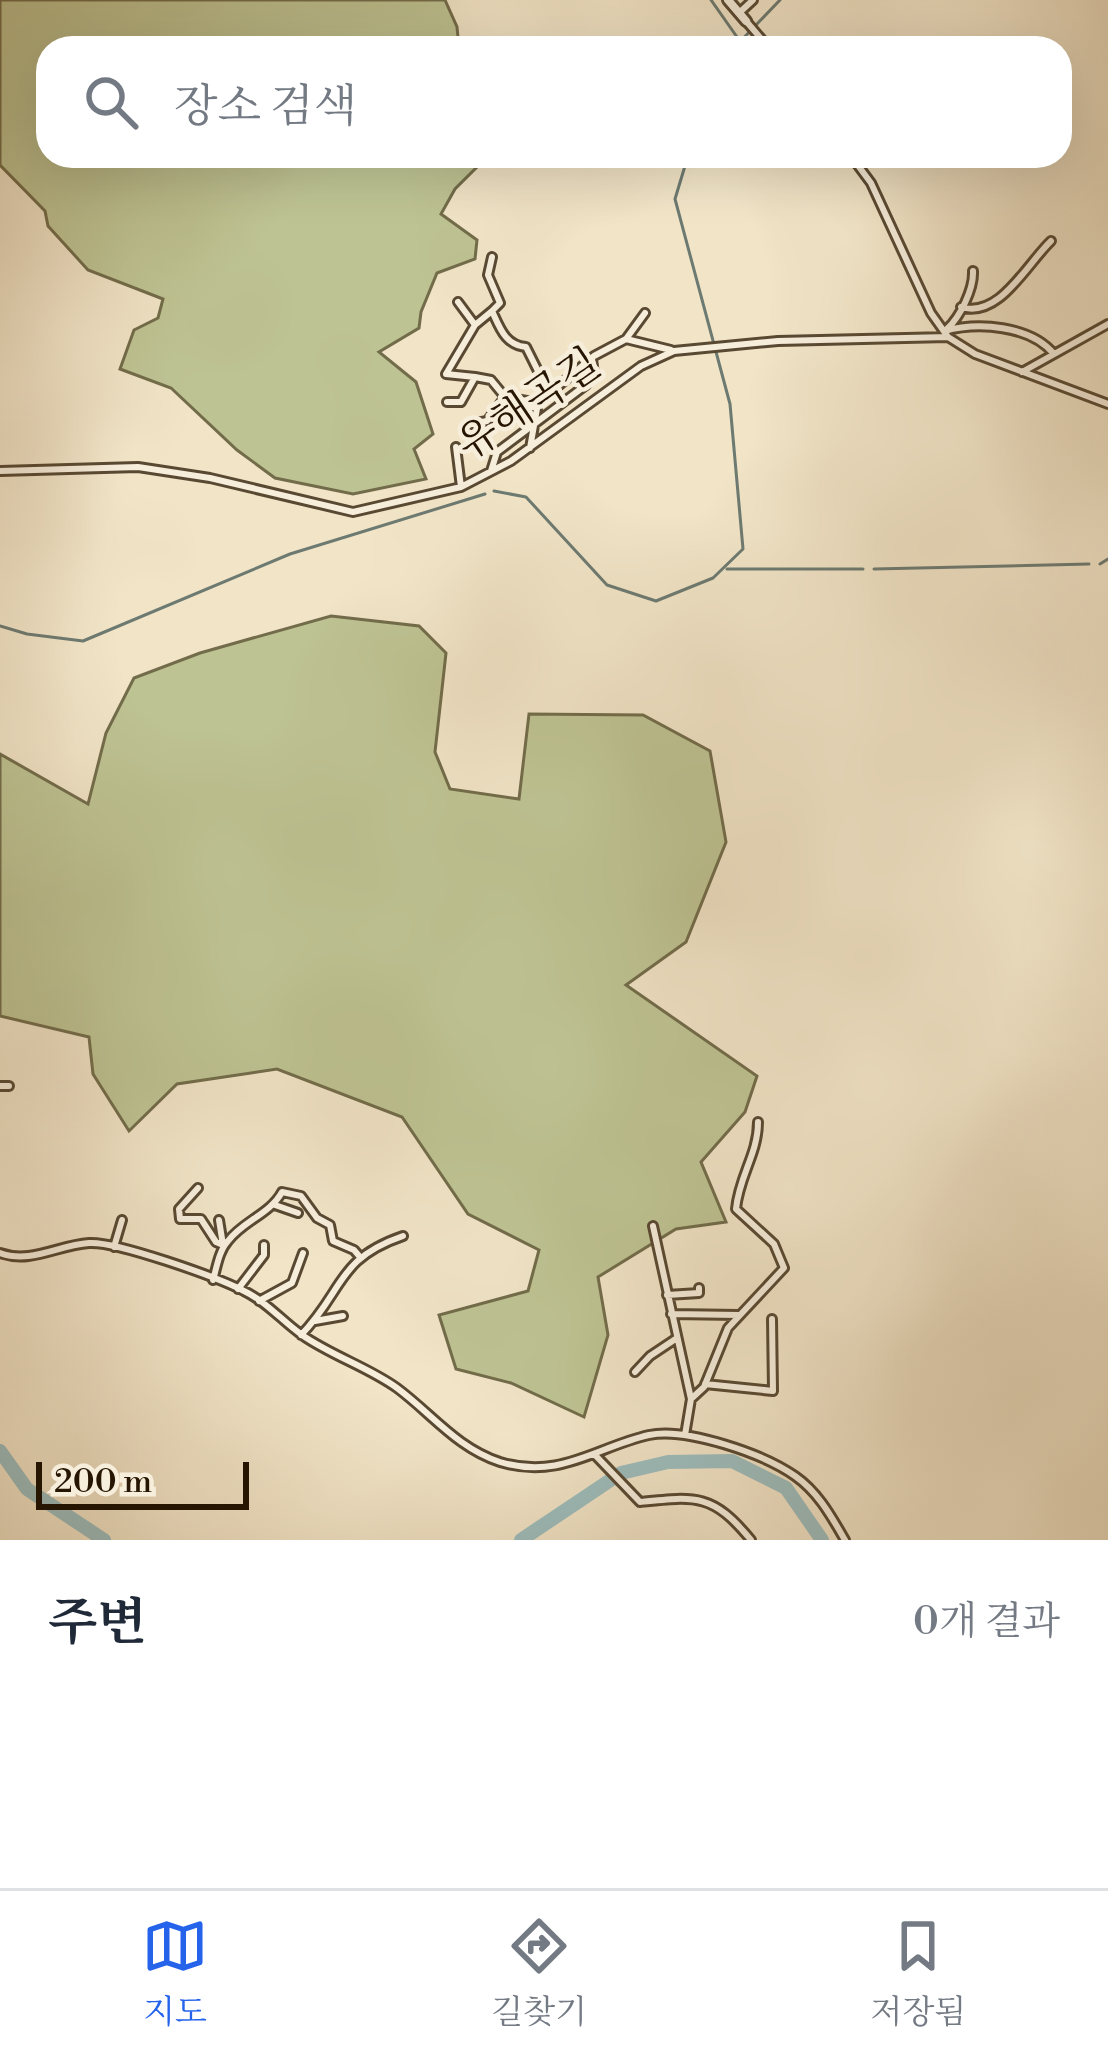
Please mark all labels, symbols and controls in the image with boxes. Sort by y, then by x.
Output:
search box [36,36,1072,168]
icon: search [78,69,144,135]
text: 장소 검색 [174,79,357,136]
street label: 유해곡길 [447,338,611,472]
scale bar [36,1456,249,1509]
text: 200 m [54,1462,152,1503]
text: 주변 [48,1592,147,1656]
text: 0개 결과 [913,1598,1060,1647]
tab: 지도 [142,1913,208,2034]
tab: 길찾기 [491,1913,587,2034]
tab: 저장됨 [871,1913,966,2034]

